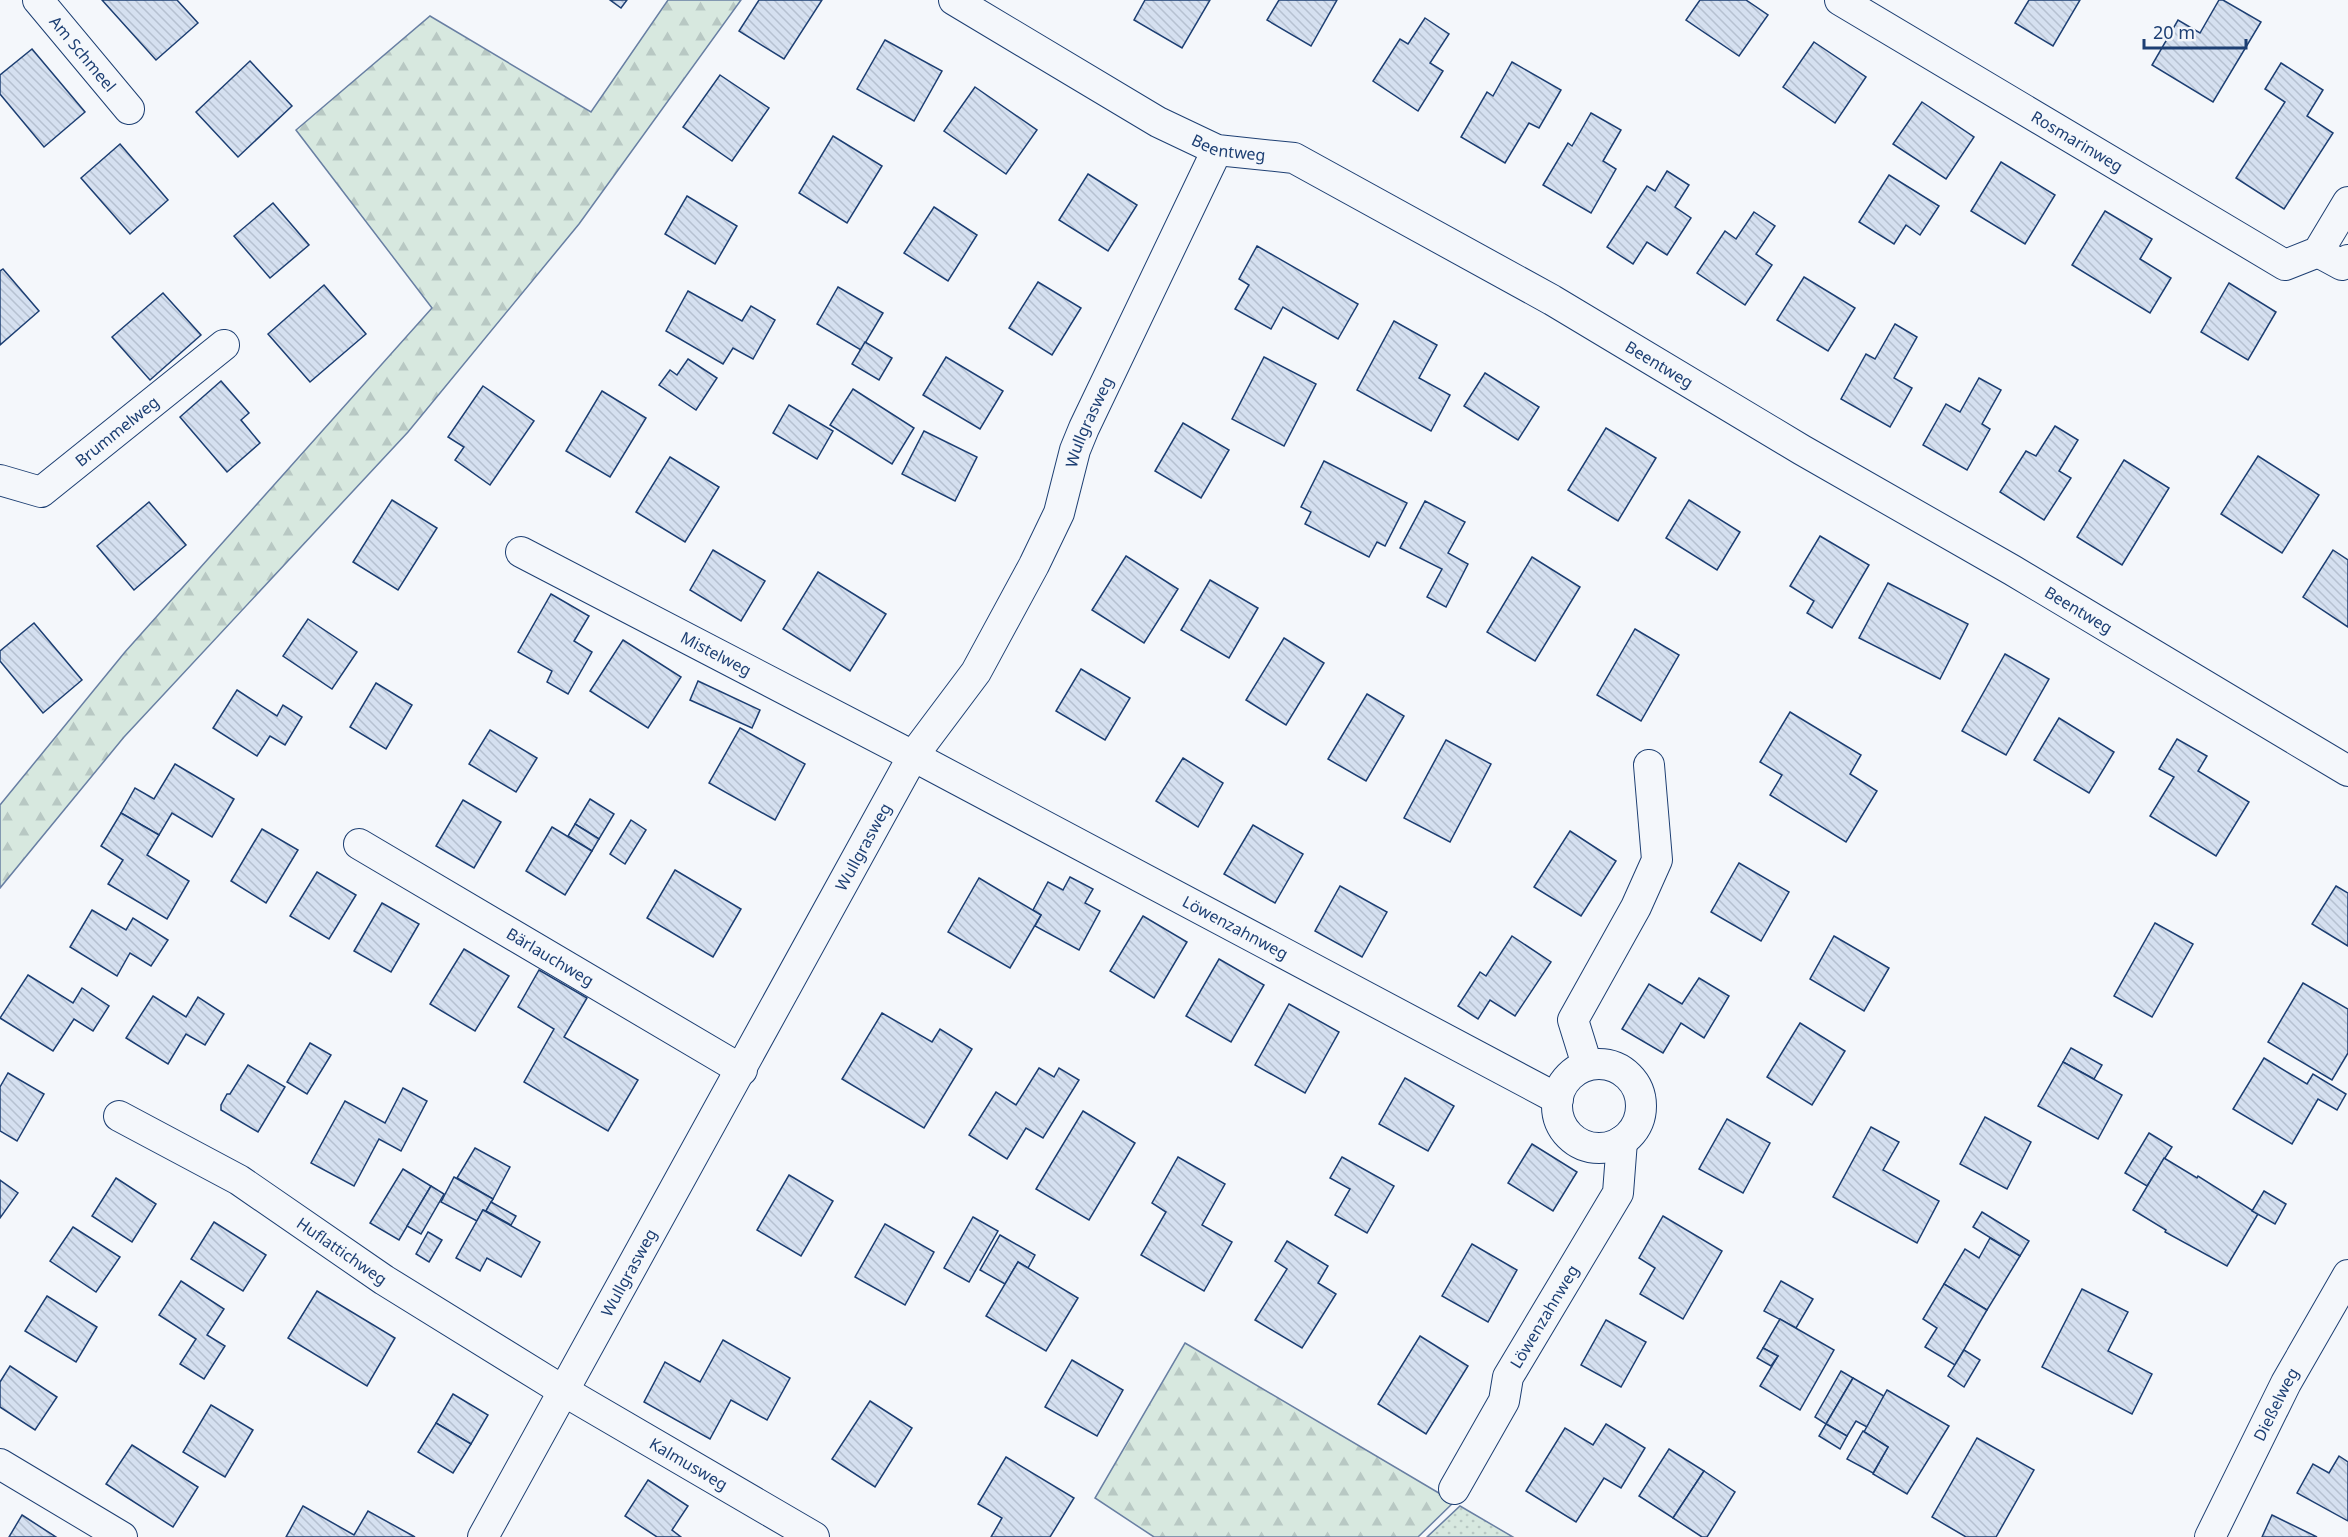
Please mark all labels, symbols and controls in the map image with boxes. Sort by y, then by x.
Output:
street label: Am Schmeel [45,11,121,96]
scale bar [2144,12,2246,50]
text: 20 m [2153,20,2195,44]
street label: Rosmarinweg [2027,105,2127,177]
street label: Beentweg [1188,129,1267,166]
street label: Beentweg [1621,335,1697,393]
street label: Wullgrasweg [1060,373,1118,470]
street label: Brummelweg [70,391,163,471]
street label: Beentweg [2041,581,2117,639]
street label: Mistelweg [677,626,755,681]
street label: Wullgrasweg [830,799,896,895]
street label: Löwenzahnweg [1179,890,1292,965]
street label: Bärlauchweg [502,922,598,991]
street label: Huflattichweg [292,1212,391,1290]
street label: Wullgrasweg [596,1225,662,1320]
street label: Löwenzahnweg [1505,1261,1584,1372]
street label: Dießelweg [2248,1364,2304,1445]
street label: Kalmusweg [646,1432,732,1495]

